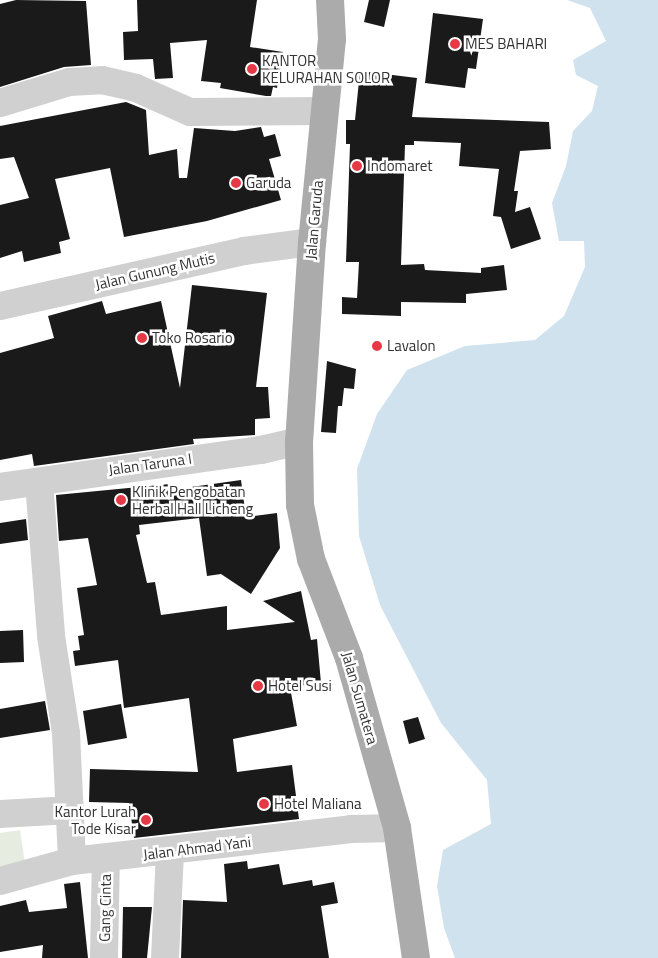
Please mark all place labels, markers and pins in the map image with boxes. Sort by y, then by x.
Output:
place label: MES BAHARI [465,35,547,53]
marker: MES BAHARI [449,38,461,50]
place label: KANTOR KELURAHAN SOLOR [262,51,390,86]
marker: KANTOR KELURAHAN SOLOR [246,63,258,75]
place label: Indomaret [367,157,432,175]
marker: Indomaret [351,160,363,172]
place label: Garuda [246,174,291,192]
marker: Garuda [230,177,242,189]
place label: Toko Rosario [152,329,233,347]
marker: Toko Rosario [136,332,148,344]
place label: Lavalon [387,337,436,355]
marker: Lavalon [371,340,383,352]
place label: Klinik Pengobatan Herbal Hall Licheng [132,482,253,517]
marker: Klinik Pengobatan Herbal Hall Licheng [114,493,128,507]
place label: Hotel Susi [268,677,332,695]
marker: Hotel Susi [252,680,264,692]
place label: Hotel Maliana [274,795,361,813]
marker: Hotel Maliana [258,798,270,810]
place label: Kantor Lurah Tode Kisar [54,802,136,837]
marker: Kantor Lurah Tode Kisar [140,814,152,826]

